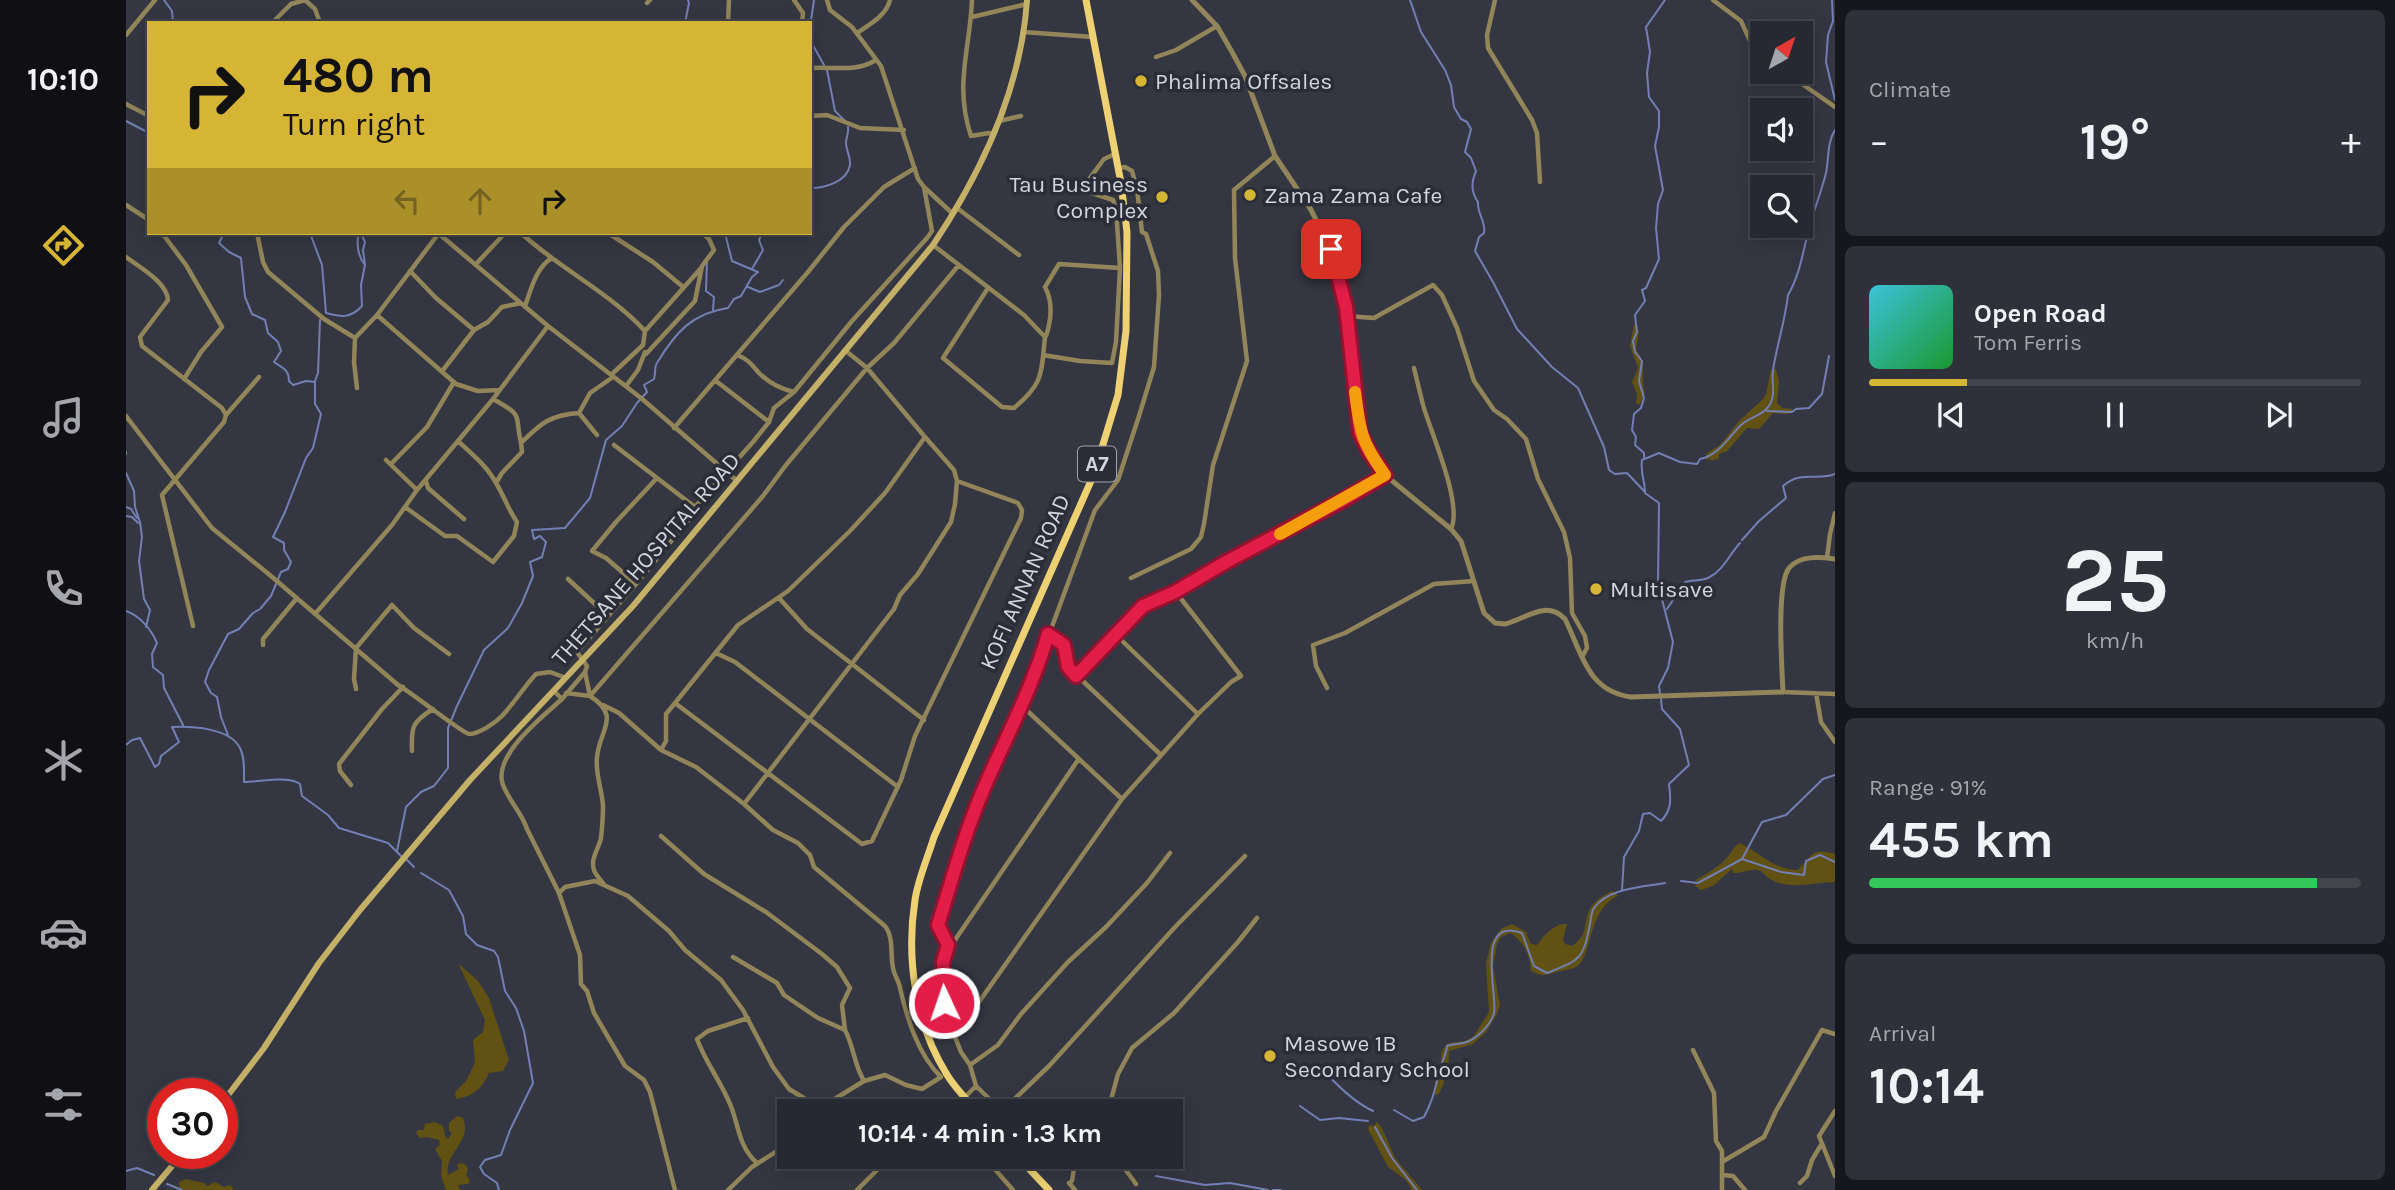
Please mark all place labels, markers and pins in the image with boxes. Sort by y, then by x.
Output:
place label: Phalima Offsales [1155,68,1332,95]
marker: Phalima Offsales [1133,73,1149,89]
place label: Tau Business Complex [1009,171,1148,224]
place label: Zama Zama Cafe [1264,182,1442,209]
marker: Zama Zama Cafe [1242,187,1258,203]
marker: Tau Business Complex [1154,189,1170,205]
pin [1301,219,1361,279]
place label: Multisave [1610,576,1713,603]
marker: Multisave [1588,581,1604,597]
place label: Masowe 1B Secondary School [1284,1030,1470,1083]
marker: Masowe 1B Secondary School [1262,1048,1278,1064]

